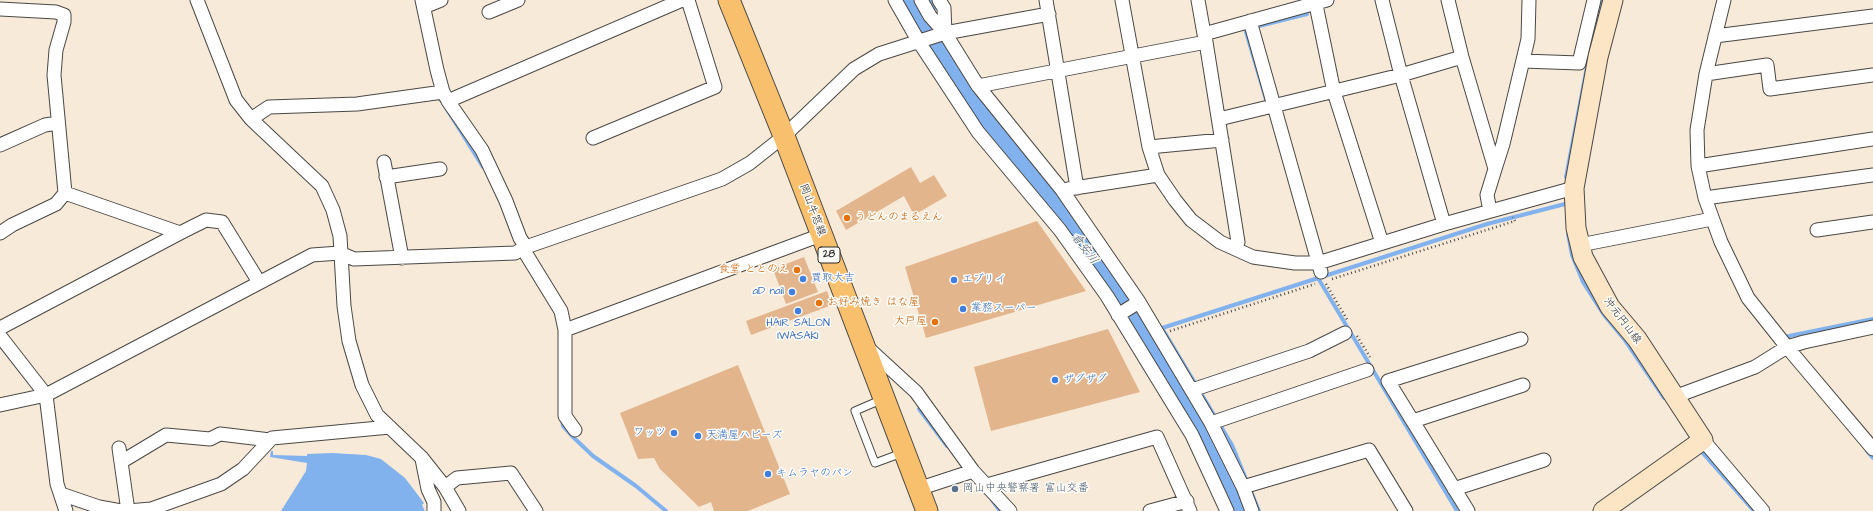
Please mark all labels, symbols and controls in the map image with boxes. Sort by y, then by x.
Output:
street label: 岡山牛窓線 [796,182,828,238]
place label: うどんのまるえん [855,211,943,225]
marker: うどんのまるえん [842,213,852,223]
water label: 倉安川 [1067,230,1101,268]
road number: 28 [818,247,840,263]
place label: 食堂 ととのえ [719,263,789,277]
marker: 食堂 ととのえ [792,265,802,275]
place label: 買取大吉 [811,272,855,286]
place label: エブリイ [962,273,1006,287]
marker: 買取大吉 [798,274,808,284]
marker: エブリイ [949,275,959,285]
place label: aD nail [752,285,784,299]
marker: aD nail [787,287,797,297]
street label: 沖元円山線 [1600,295,1644,347]
place label: お好み焼き はな屋 [827,296,919,310]
marker: お好み焼き はな屋 [814,298,824,308]
place label: 業務スーパー [971,302,1037,316]
marker: 業務スーパー [958,304,968,314]
marker: HAIR SALON IWASAKI [793,306,803,316]
place label: 大戸屋 [894,315,927,329]
place label: HAIR SALON IWASAKI [766,317,830,343]
marker: 大戸屋 [930,317,940,327]
place label: ザグザグ [1063,373,1107,387]
marker: ザグザグ [1050,375,1060,385]
place label: ワッツ [633,426,666,440]
marker: ワッツ [669,428,679,438]
place label: 天満屋ハピーズ [706,429,782,443]
marker: 天満屋ハピーズ [693,431,703,441]
place label: キムラヤのパン [776,467,853,481]
marker: キムラヤのパン [763,469,773,479]
place label: 岡山中央警察署 富山交番 [963,482,1088,496]
marker: 岡山中央警察署 富山交番 [950,484,960,494]

